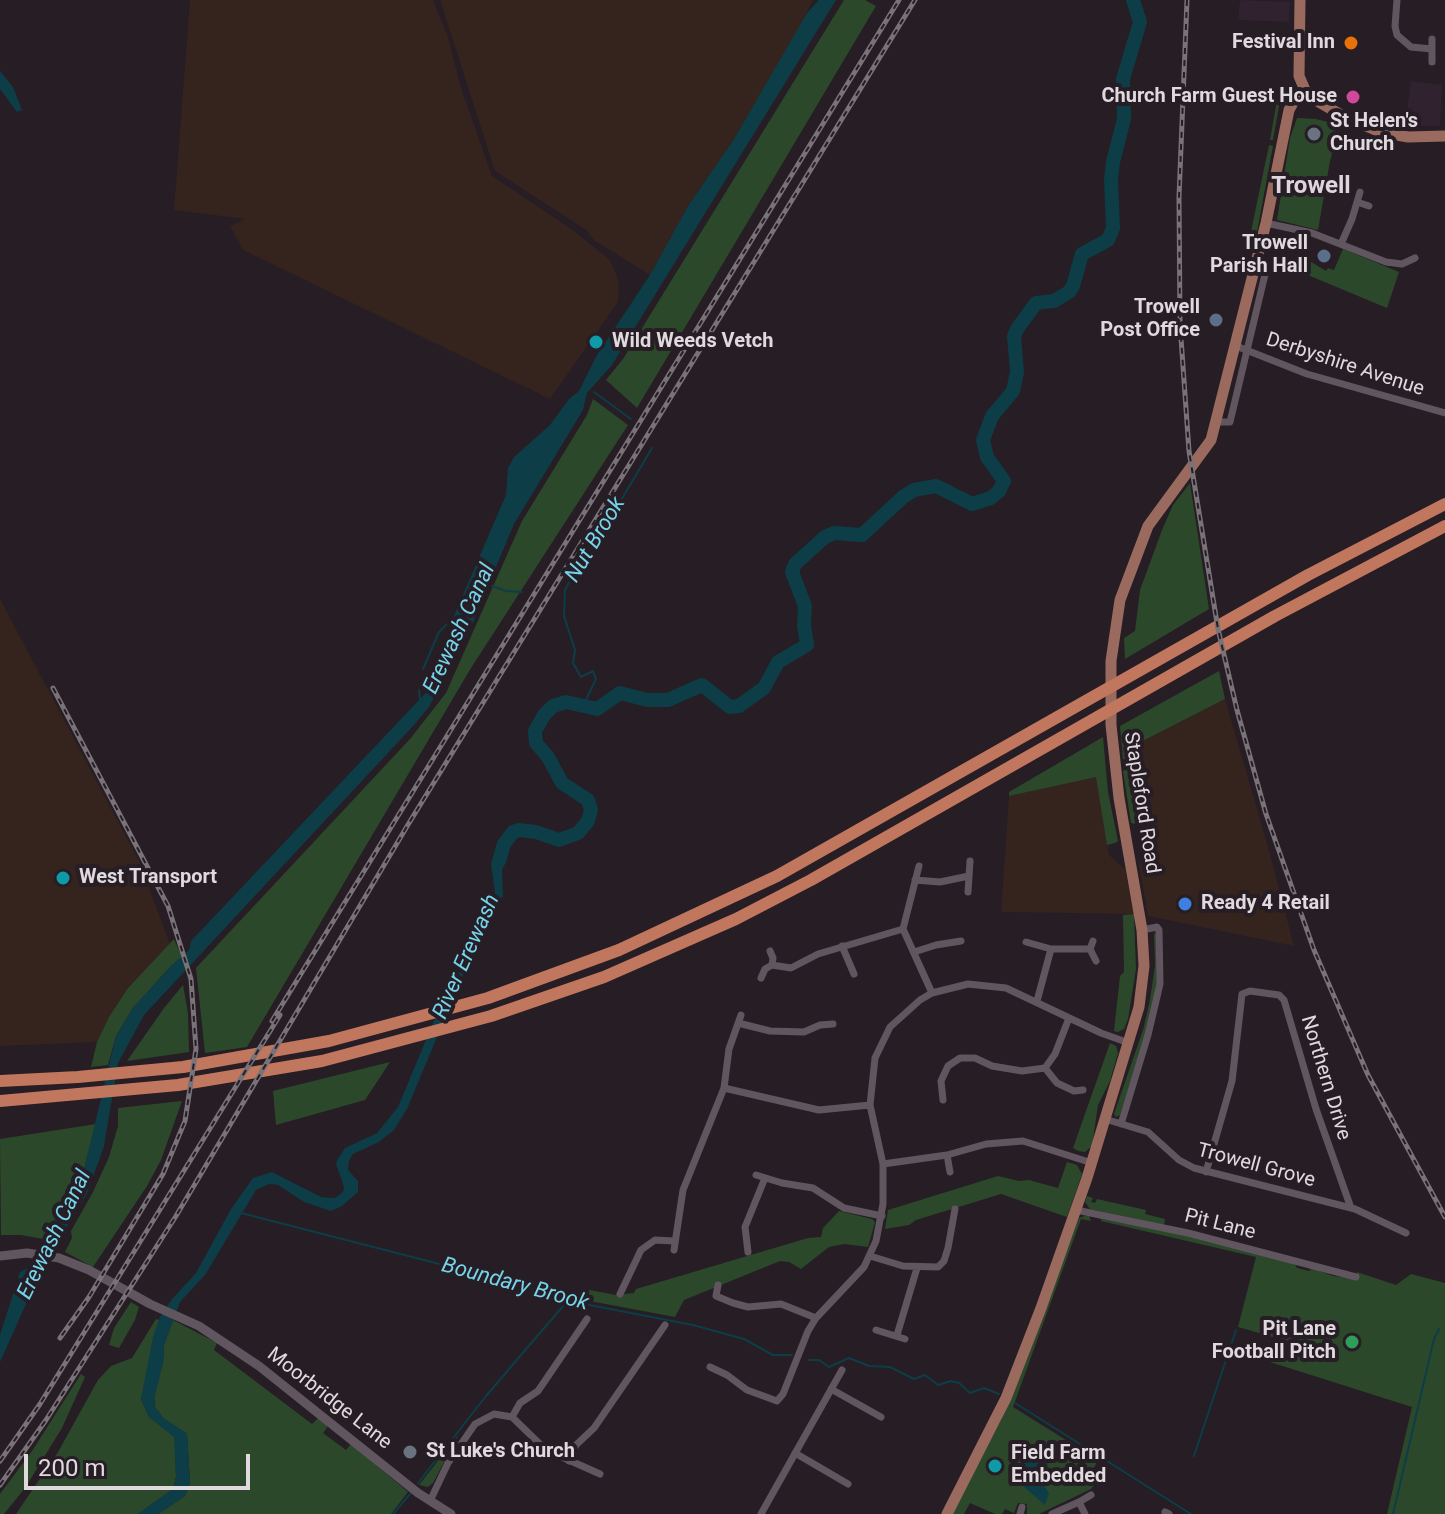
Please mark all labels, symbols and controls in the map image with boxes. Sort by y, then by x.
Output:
place label: Festival Inn [1232,31,1335,55]
marker: Festival Inn [1342,34,1360,52]
place label: Church Farm Guest House [1101,85,1337,109]
marker: Church Farm Guest House [1344,88,1362,106]
place label: St Helen's Church [1330,110,1418,157]
marker: St Helen's Church [1305,125,1323,143]
district label: Trowell [1271,173,1351,201]
place label: Trowell Parish Hall [1210,232,1308,279]
marker: Trowell Parish Hall [1315,247,1333,265]
place label: Trowell Post Office [1100,296,1200,343]
marker: Trowell Post Office [1207,311,1225,329]
street label: Derbyshire Avenue [1263,328,1427,402]
place label: Wild Weeds Vetch [612,330,773,354]
marker: Wild Weeds Vetch [587,333,605,351]
water label: Nut Brook [560,493,632,587]
water label: Erewash Canal [418,560,502,698]
street label: Stapleford Road [1118,730,1164,876]
place label: West Transport [79,866,217,890]
marker: West Transport [54,869,72,887]
water label: River Erewash [428,891,506,1023]
place label: Ready 4 Retail [1201,892,1330,916]
marker: Ready 4 Retail [1176,895,1194,913]
street label: Northern Drive [1295,1013,1355,1143]
street label: Trowell Grove [1194,1139,1318,1193]
water label: Erewash Canal [12,1166,98,1304]
street label: Pit Lane [1182,1205,1258,1245]
water label: Boundary Brook [439,1253,591,1317]
place label: Pit Lane Football Pitch [1212,1318,1336,1365]
marker: Pit Lane Football Pitch [1343,1333,1361,1351]
street label: Moorbridge Lane [262,1343,396,1455]
scale bar [28,1438,254,1488]
place label: St Luke's Church [426,1440,575,1464]
place label: Field Farm Embedded [1011,1442,1106,1489]
marker: St Luke's Church [401,1443,419,1461]
text: 200 m [38,1454,105,1482]
marker: Field Farm Embedded [986,1457,1004,1475]

